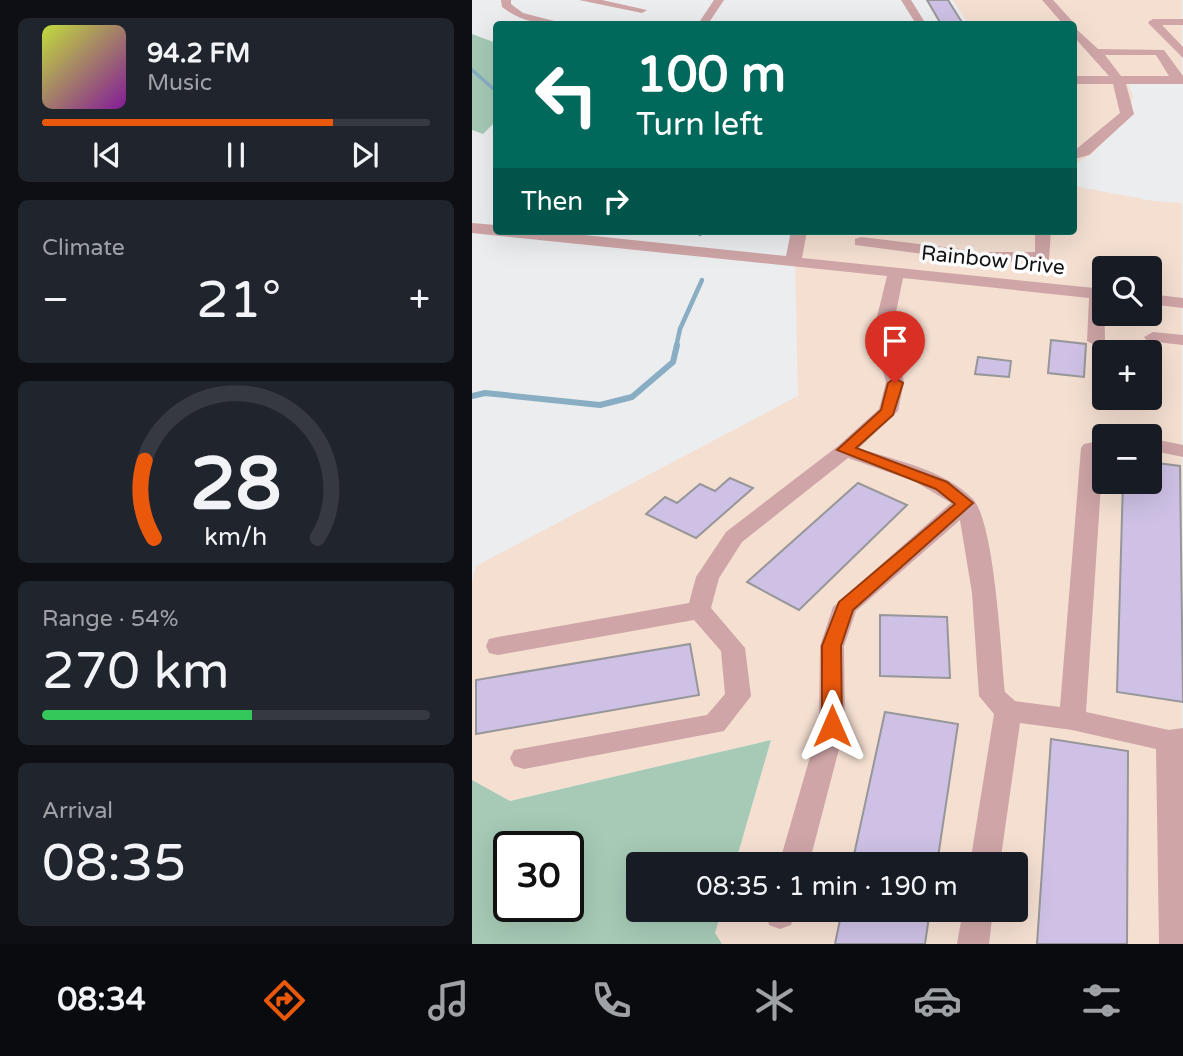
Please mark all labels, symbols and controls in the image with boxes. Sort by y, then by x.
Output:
text: 94.2 FM [147,38,250,69]
text: 100 m [636,46,786,105]
icon: left [521,49,612,140]
text: Music [147,69,212,97]
text: Turn left [636,106,763,144]
icon: previous [88,136,126,174]
icon: pause [217,136,255,174]
icon: next [346,136,384,174]
icon: right [597,182,635,220]
text: Then [521,186,583,217]
text: Climate [42,234,125,262]
street label: Rainbow Drive [920,241,1066,280]
map controls [1092,256,1162,494]
button: search [1092,256,1162,326]
text: 21° [196,269,281,332]
text: − [42,277,69,323]
text: + [409,277,430,323]
pin [865,311,925,383]
icon: arrive [876,322,914,360]
button: + [1092,340,1162,410]
button: − [1092,424,1162,494]
text: 28 [190,441,282,529]
text: km/h [205,522,267,552]
text: Range · 54% [42,605,178,633]
text: 270 km [42,640,230,703]
position arrow [795,689,869,763]
text: Arrival [42,797,113,825]
speed limit sign: 30 [493,831,584,922]
text: 08:35 [42,832,186,895]
text: 08:35 · 1 min · 190 m [696,871,958,902]
icon: directions [260,976,309,1025]
icon: music [424,976,473,1025]
icon: phone [587,976,636,1025]
icon: climate [750,976,799,1025]
icon: car [913,976,962,1025]
icon: filters [1077,976,1126,1025]
text: 08:34 [57,981,146,1019]

